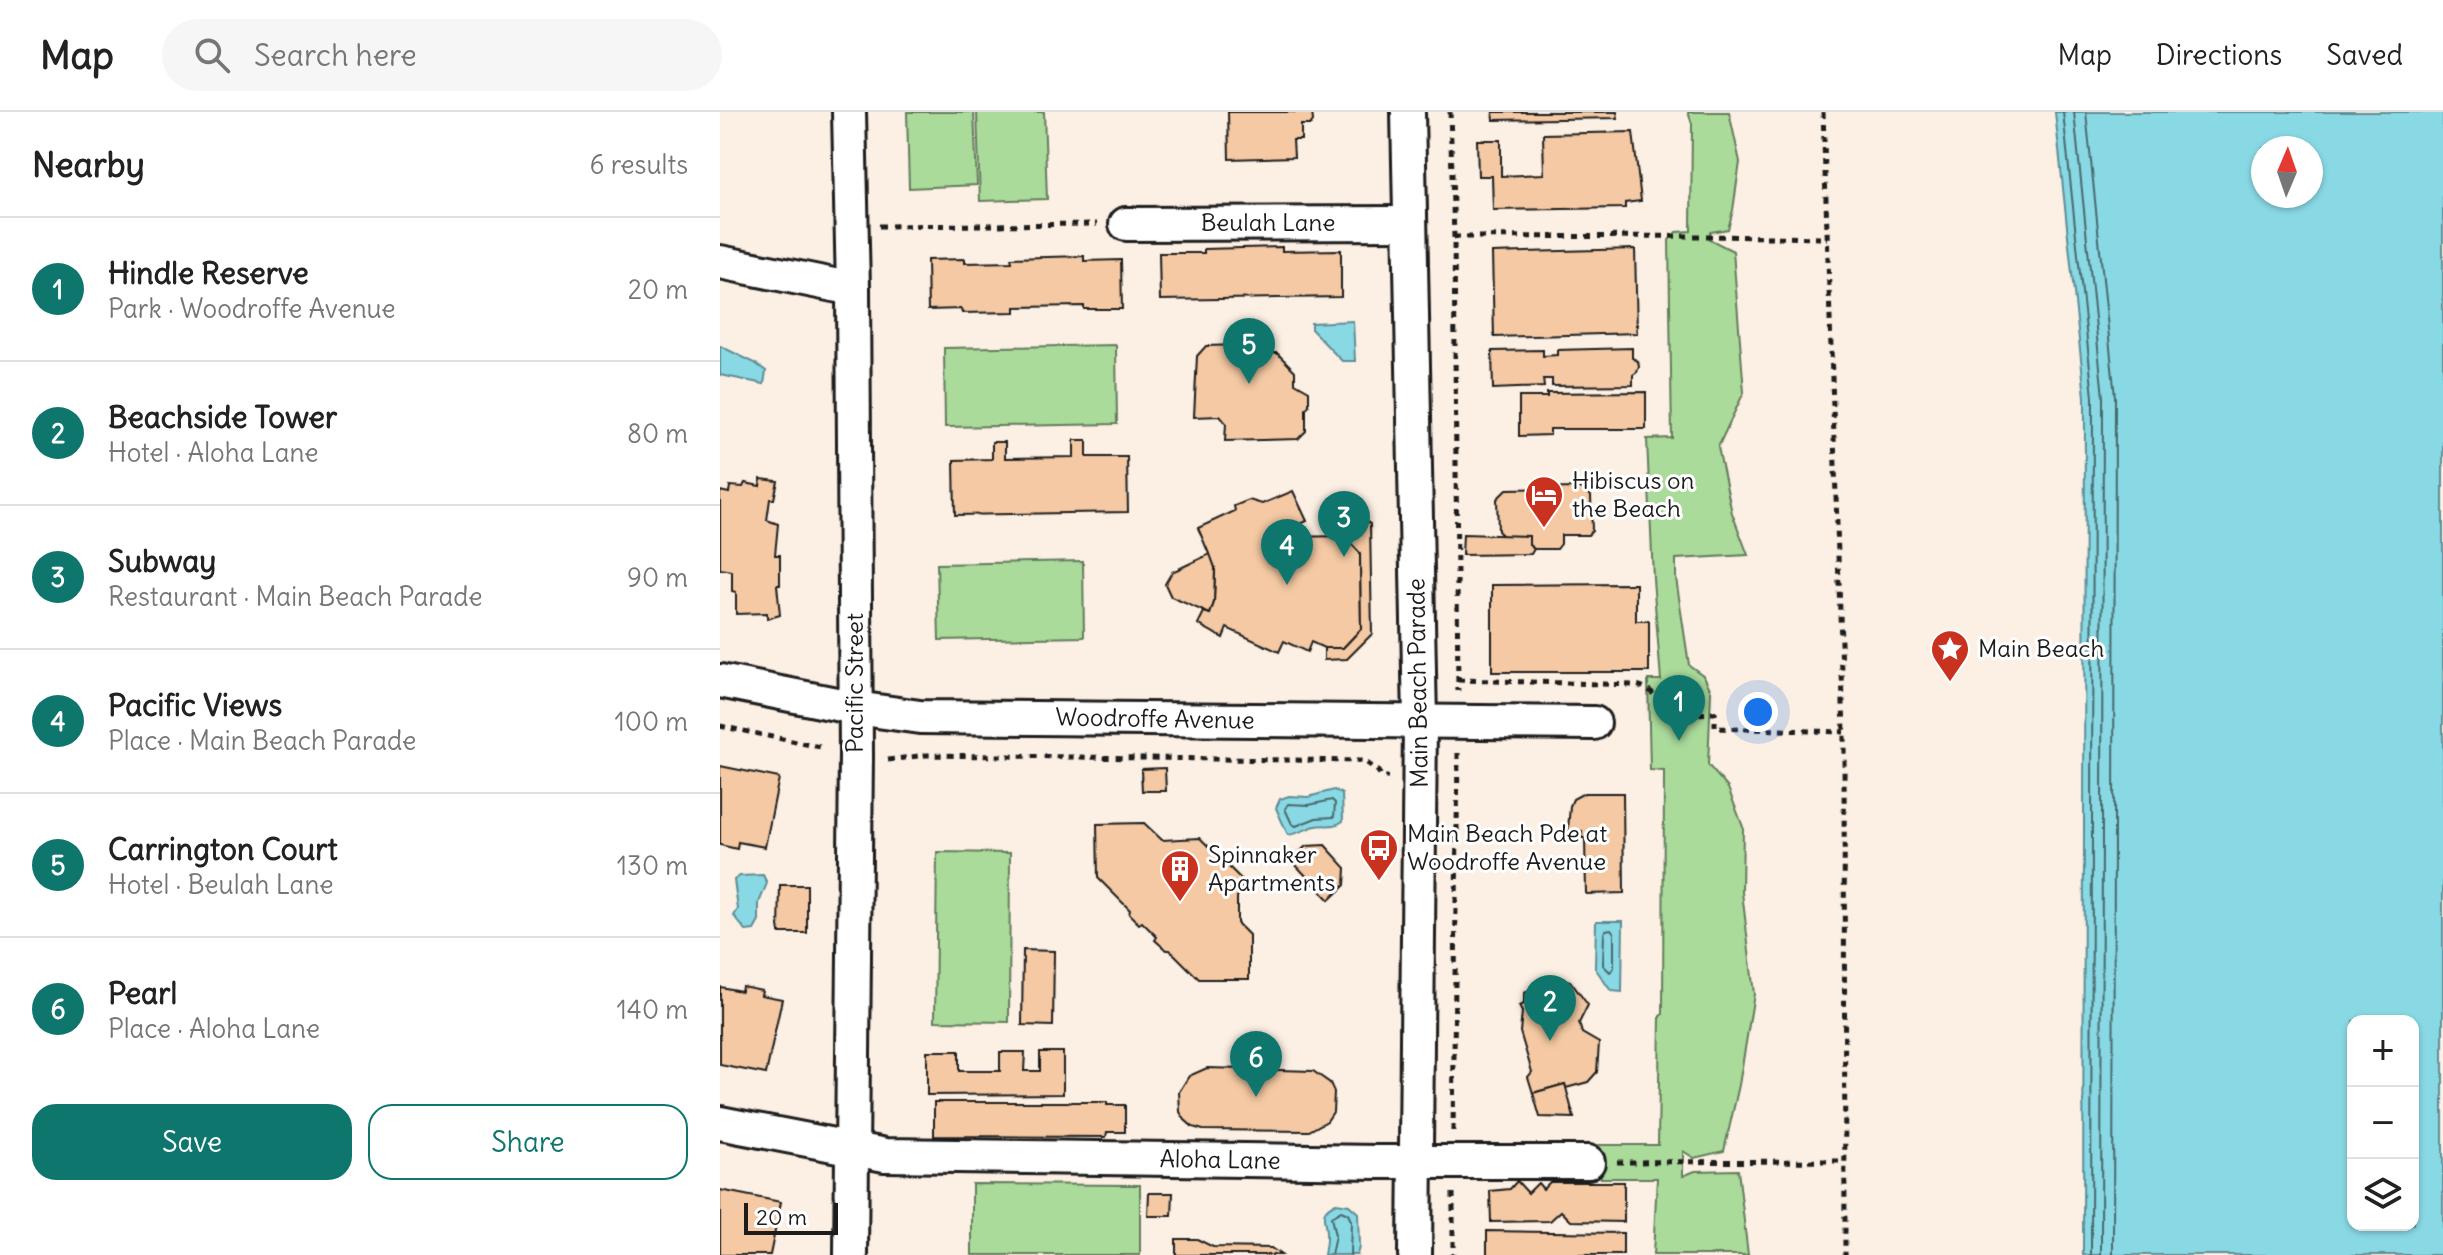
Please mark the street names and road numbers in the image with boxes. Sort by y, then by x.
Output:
street label: Beulah Lane [1201,207,1335,237]
street label: Main Beach Parade [1400,578,1434,788]
street label: Pacific Street [839,613,869,753]
street label: Woodroffe Avenue [1055,701,1255,735]
street label: Aloha Lane [1159,1143,1281,1175]

